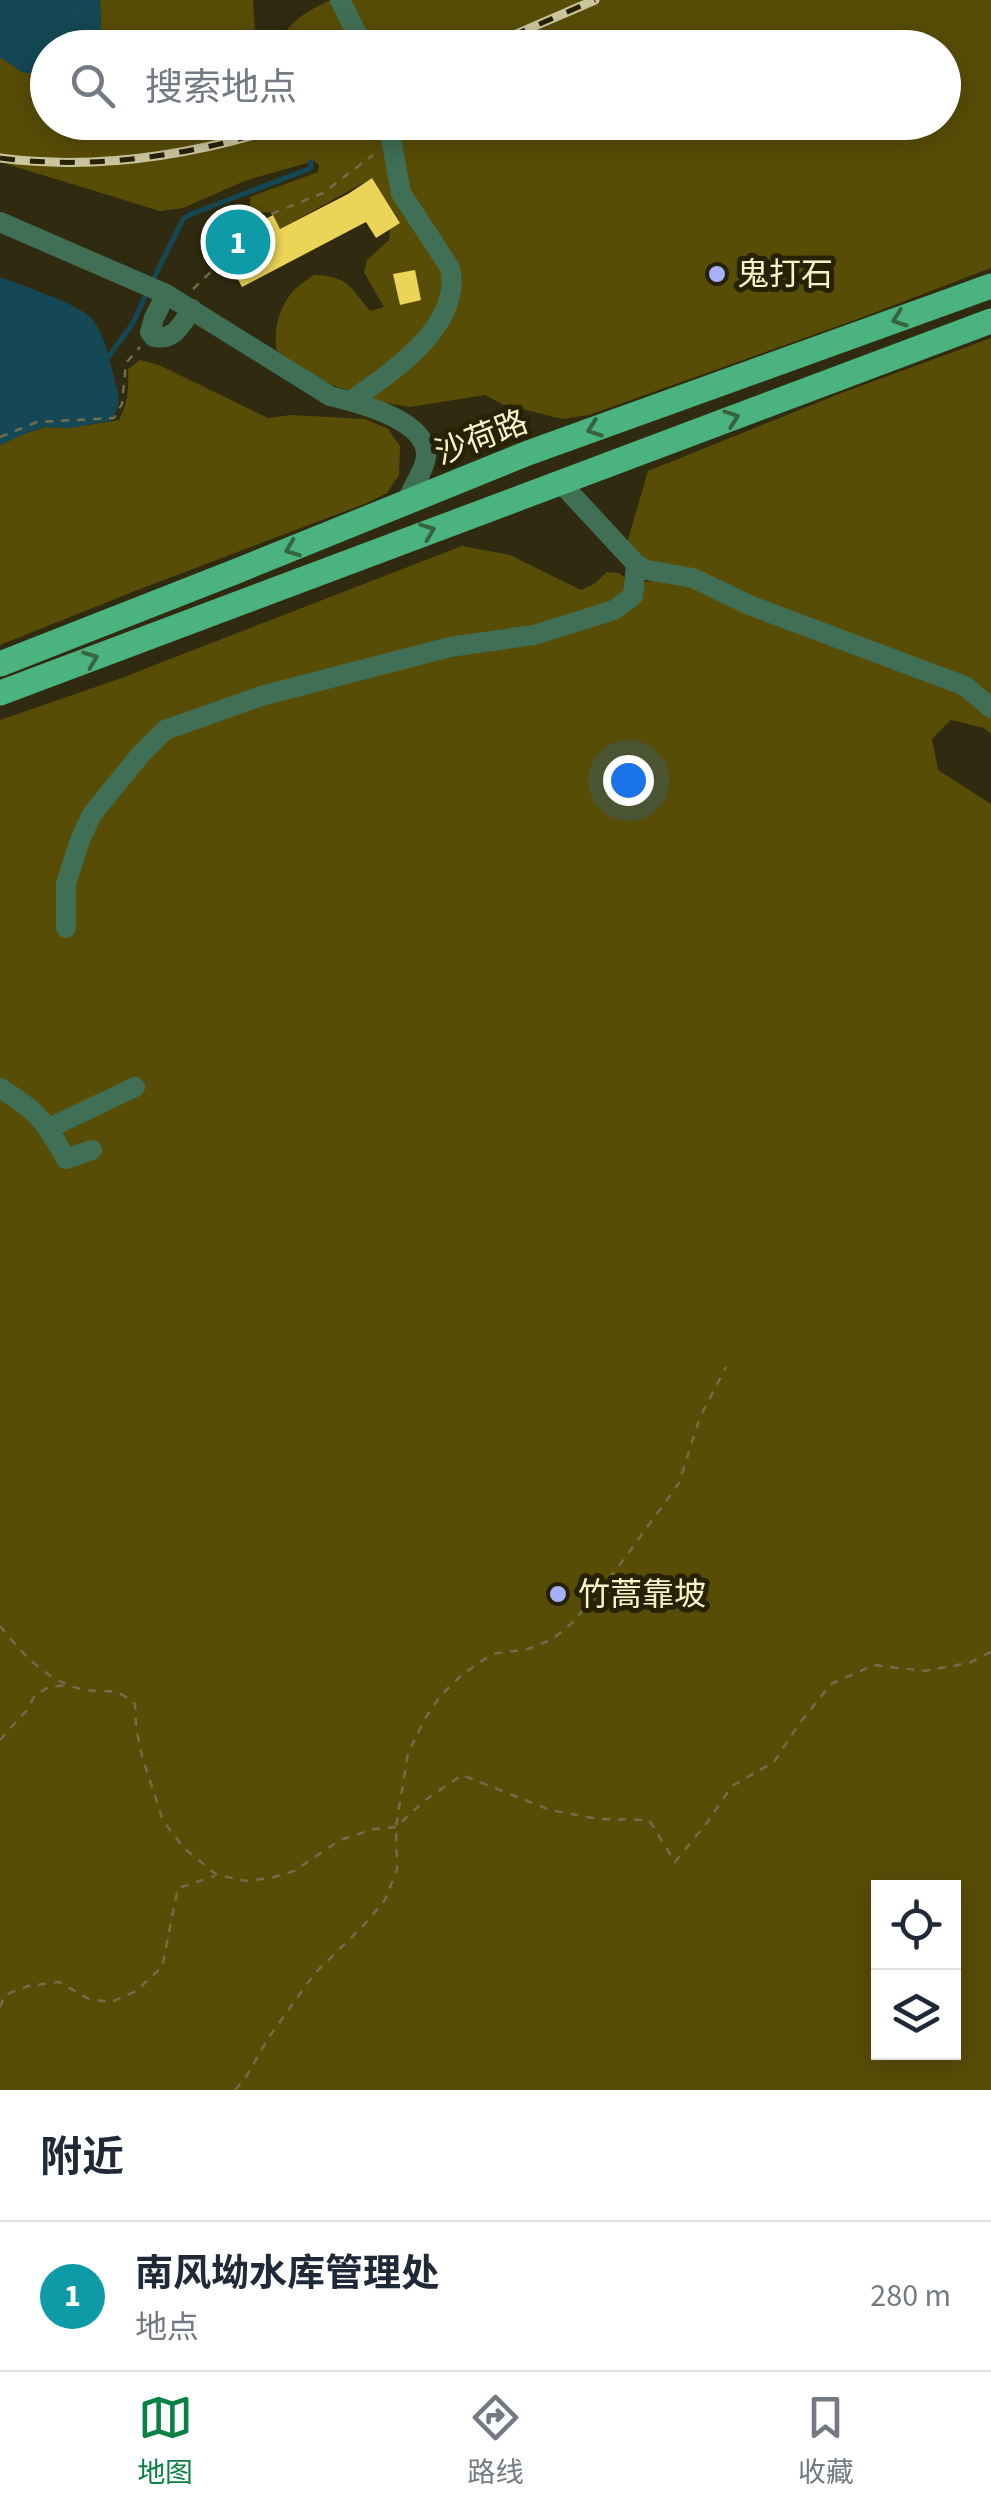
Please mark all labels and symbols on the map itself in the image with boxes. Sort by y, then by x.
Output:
pin: 1 [206,204,270,280]
place label: 鬼打石 [737,252,833,298]
marker: 鬼打石 [706,263,728,285]
one-way arrow [892,307,909,328]
street label: 沙荷路 [428,399,534,477]
one-way arrow [723,409,740,430]
one-way arrow [586,417,603,438]
one-way arrow [418,523,436,543]
one-way arrow [284,537,302,557]
one-way arrow [82,650,99,670]
your location [603,755,654,806]
place label: 竹蒿靠坡 [578,1572,706,1618]
marker: 竹蒿靠坡 [547,1583,569,1605]

